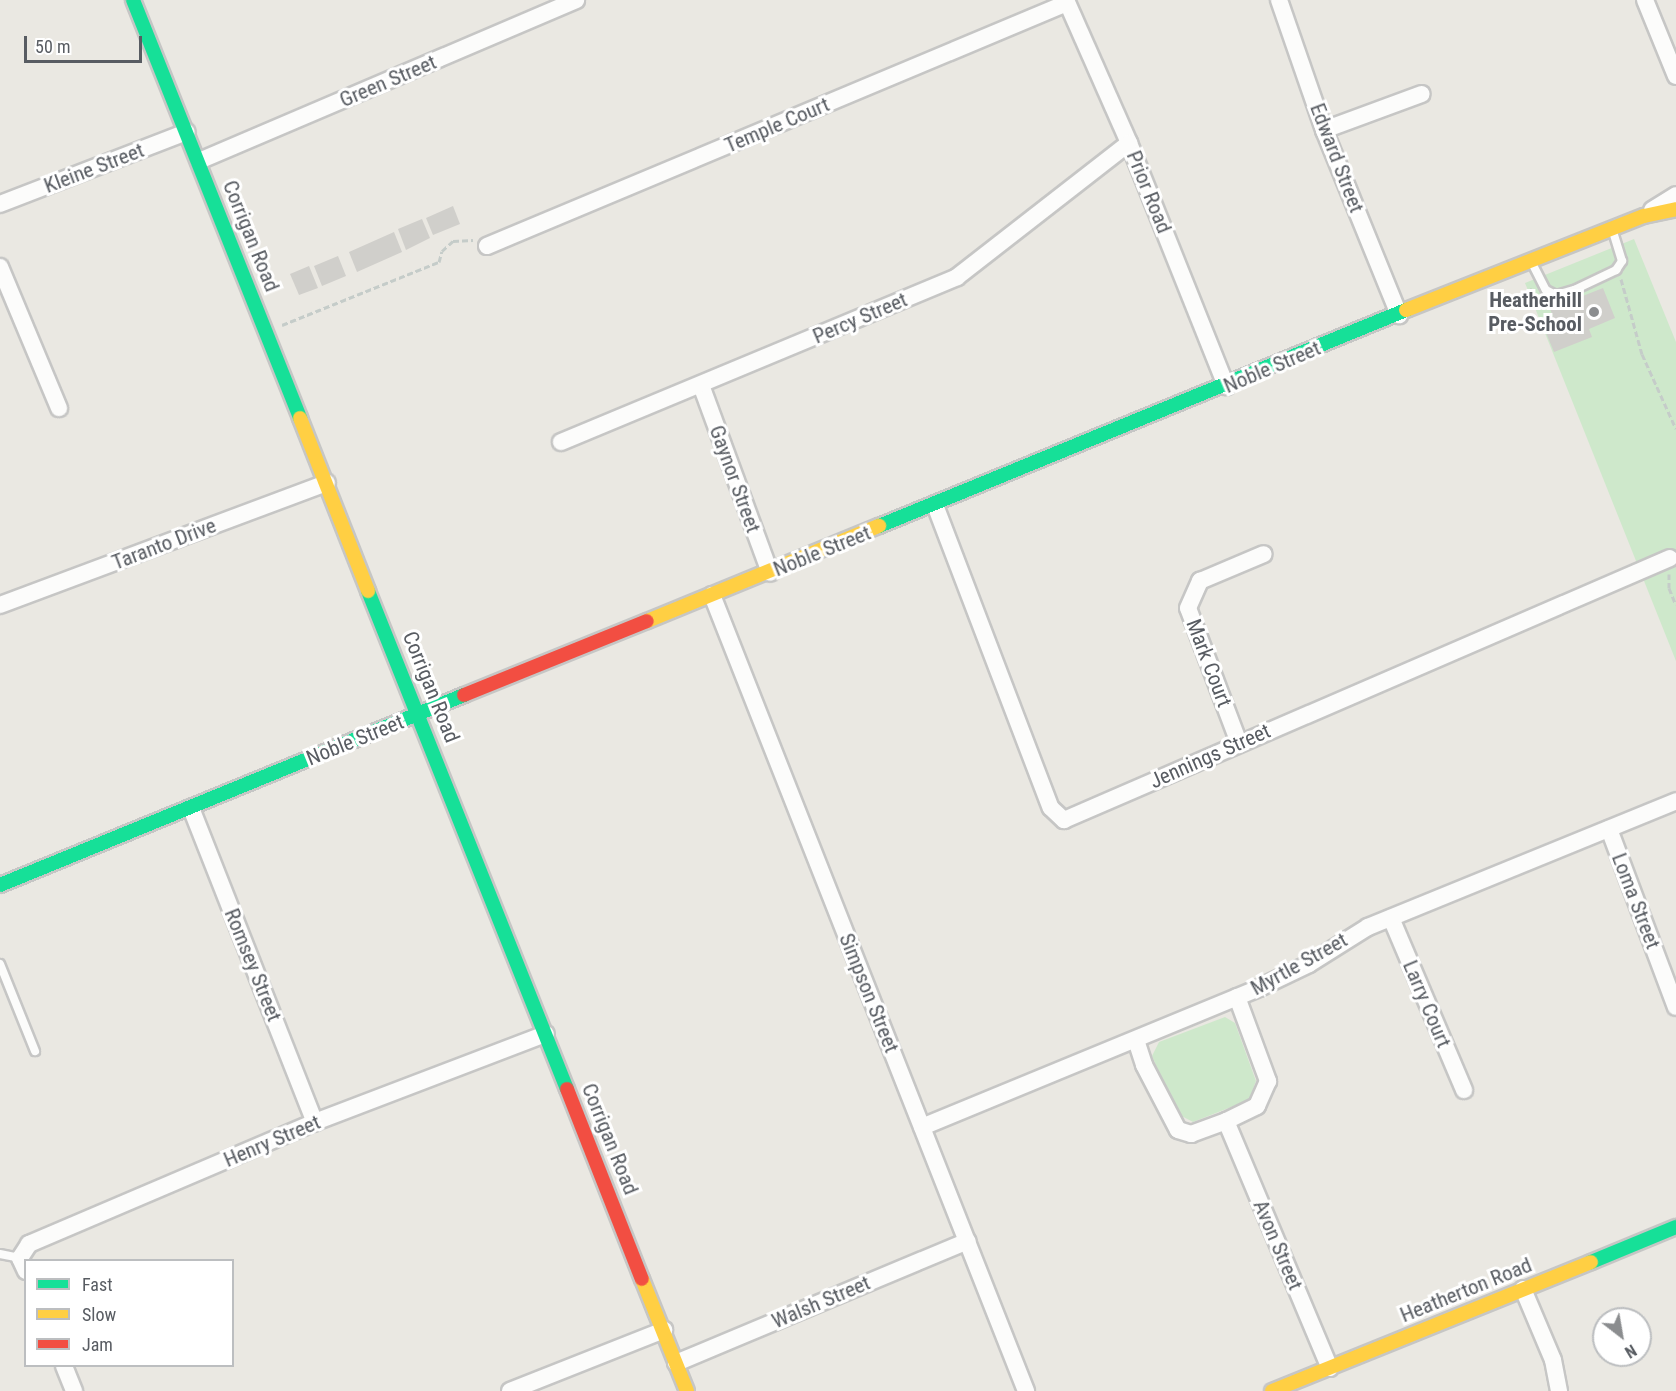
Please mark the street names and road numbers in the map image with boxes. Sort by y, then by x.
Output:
street label: Green Street [336,49,440,113]
street label: Temple Court [721,92,833,158]
street label: Edward Street [1305,100,1369,216]
street label: Kleine Street [40,137,148,199]
street label: Prior Road [1121,147,1177,237]
street label: Corrigan Road [217,177,285,295]
street label: Percy Street [809,287,911,349]
street label: Noble Street [1220,335,1324,399]
street label: Gaynor Street [704,422,766,536]
street label: Taranto Drive [108,513,220,575]
street label: Noble Street [770,520,874,582]
street label: Mark Court [1181,615,1237,711]
street label: Corrigan Road [397,628,465,746]
street label: Noble Street [303,709,407,771]
street label: Jennings Street [1146,718,1274,794]
street label: Loma Street [1606,850,1666,952]
street label: Romsey Street [219,905,287,1025]
street label: Myrtle Street [1246,927,1352,1001]
street label: Simpson Street [834,930,904,1056]
street label: Larry Court [1397,957,1457,1051]
street label: Corrigan Road [576,1080,644,1198]
street label: Henry Street [220,1109,324,1173]
street label: Avon Street [1248,1196,1308,1294]
street label: Heatherton Road [1396,1252,1536,1328]
street label: Walsh Street [768,1270,874,1334]

